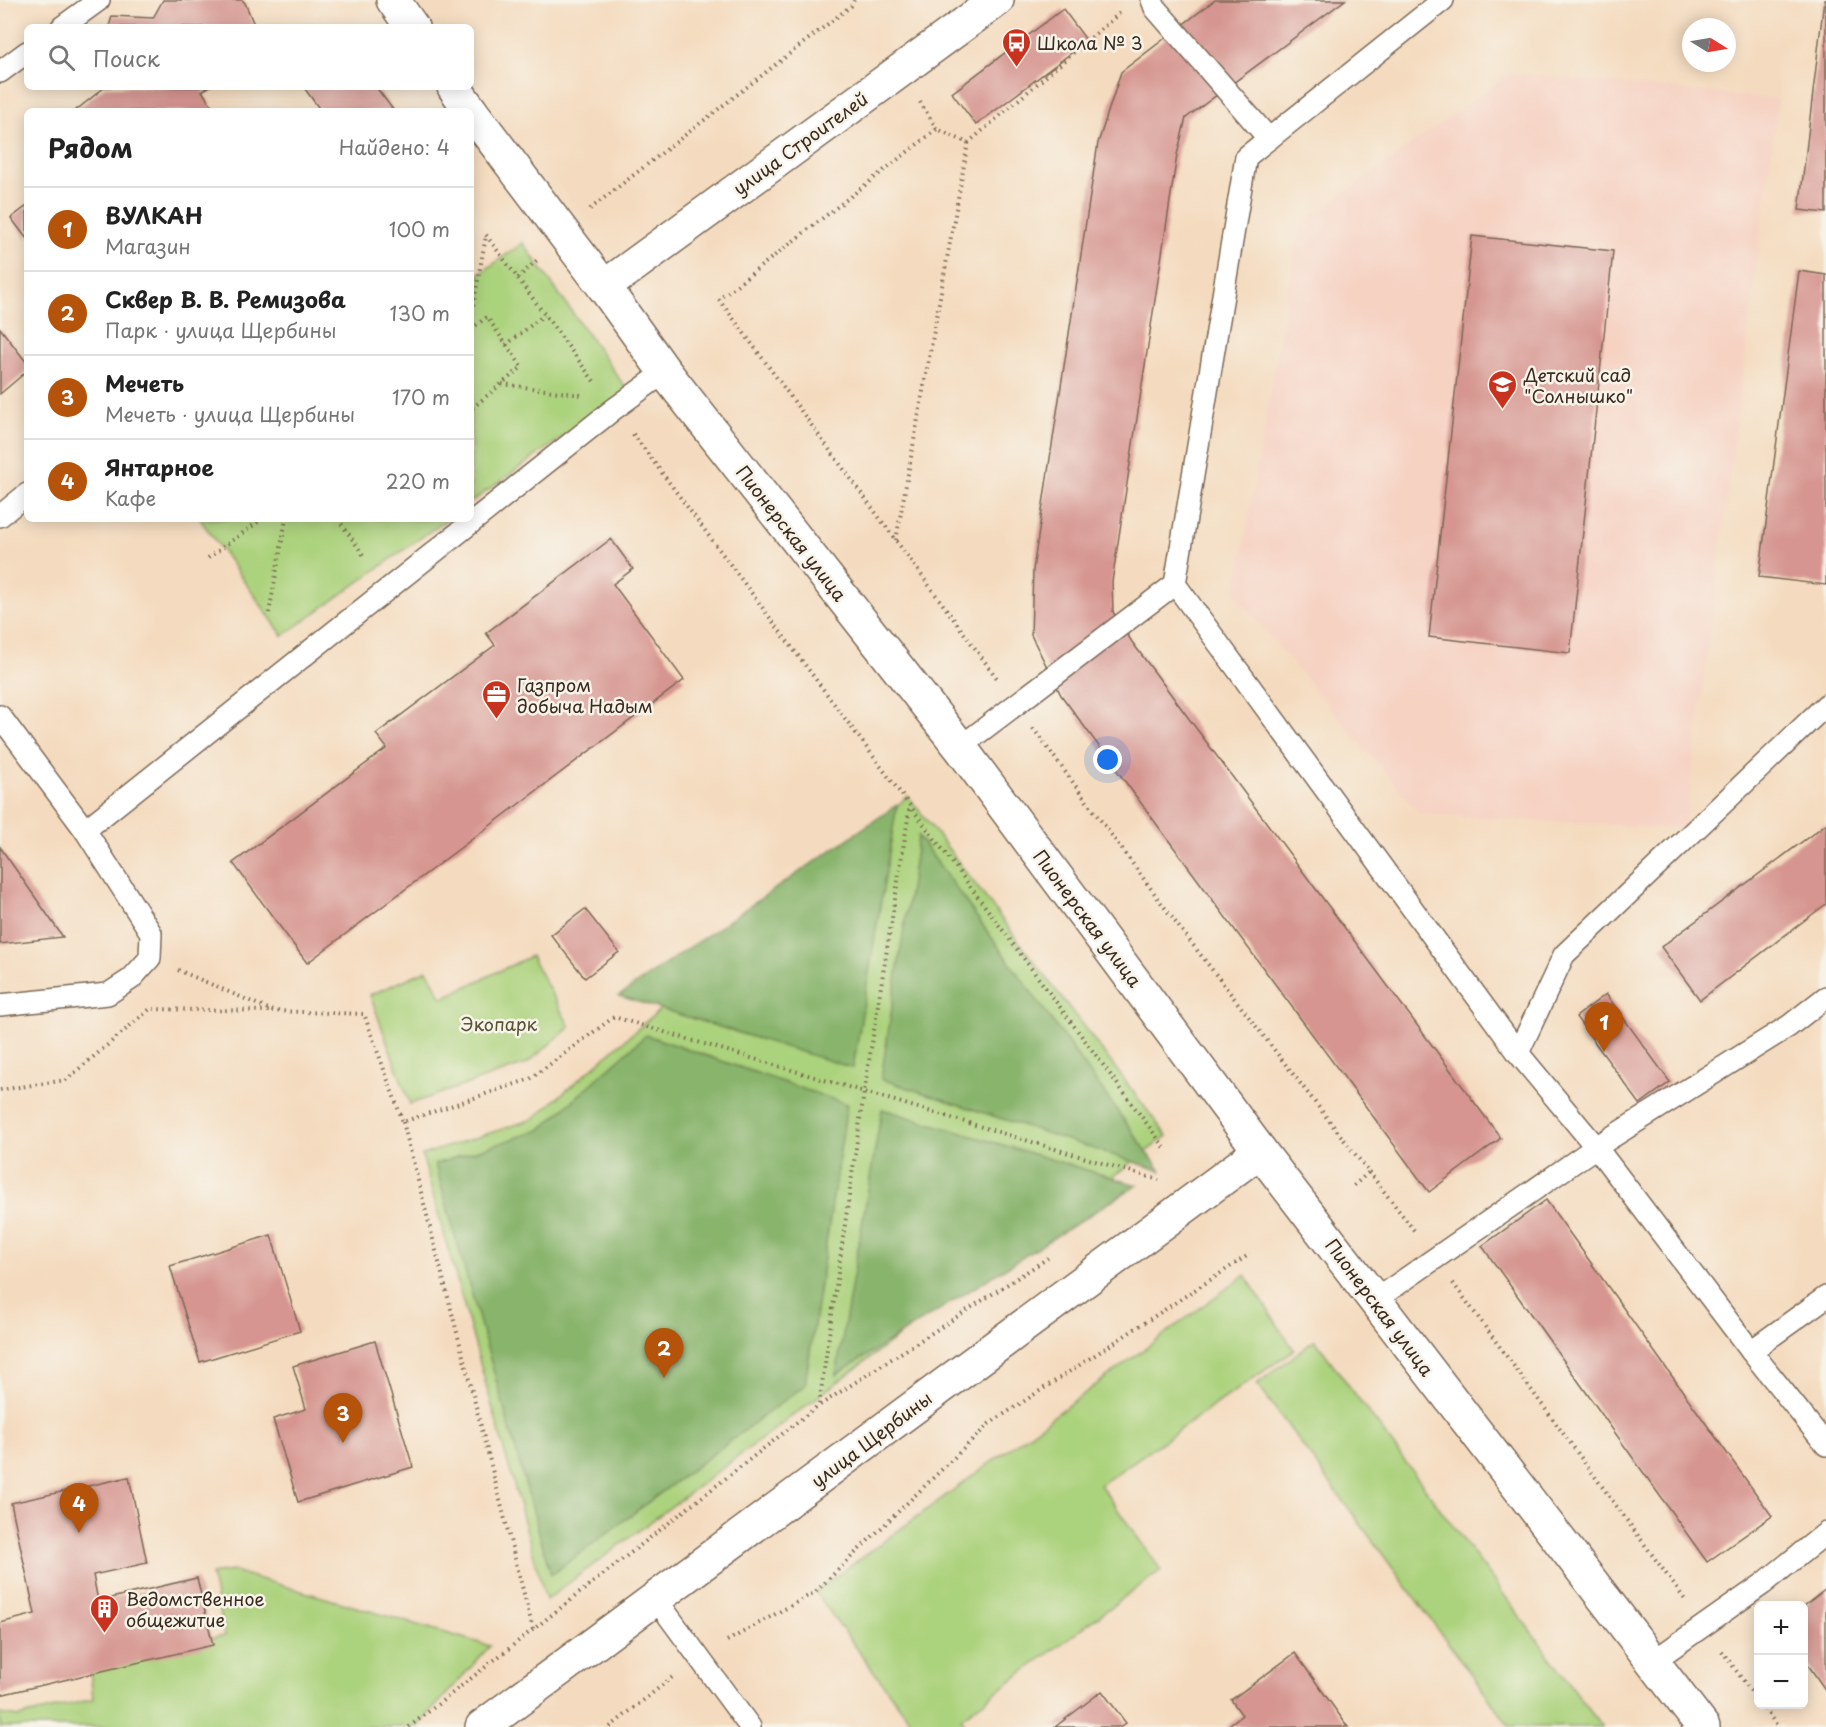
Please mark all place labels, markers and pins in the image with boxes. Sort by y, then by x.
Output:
bus stop icon: Школа № 3 [1000,26,1032,68]
place label: Школа № 3 [1037,29,1143,56]
place label: Детский сад "Солнышко" [1523,361,1633,409]
school or university icon: Детский сад "Солнышко" [1487,368,1519,410]
place label: Газпром добыча Надым [517,671,653,719]
office icon: Газпром добыча Надым [480,678,512,720]
pin: 1 [1584,1002,1624,1052]
pin: 2 [644,1328,684,1378]
pin: 3 [324,1394,362,1443]
pin: 4 [60,1484,98,1533]
place label: Ведомственное общежитие [126,1585,265,1633]
building icon: Ведомственное общежитие [89,1592,121,1634]

